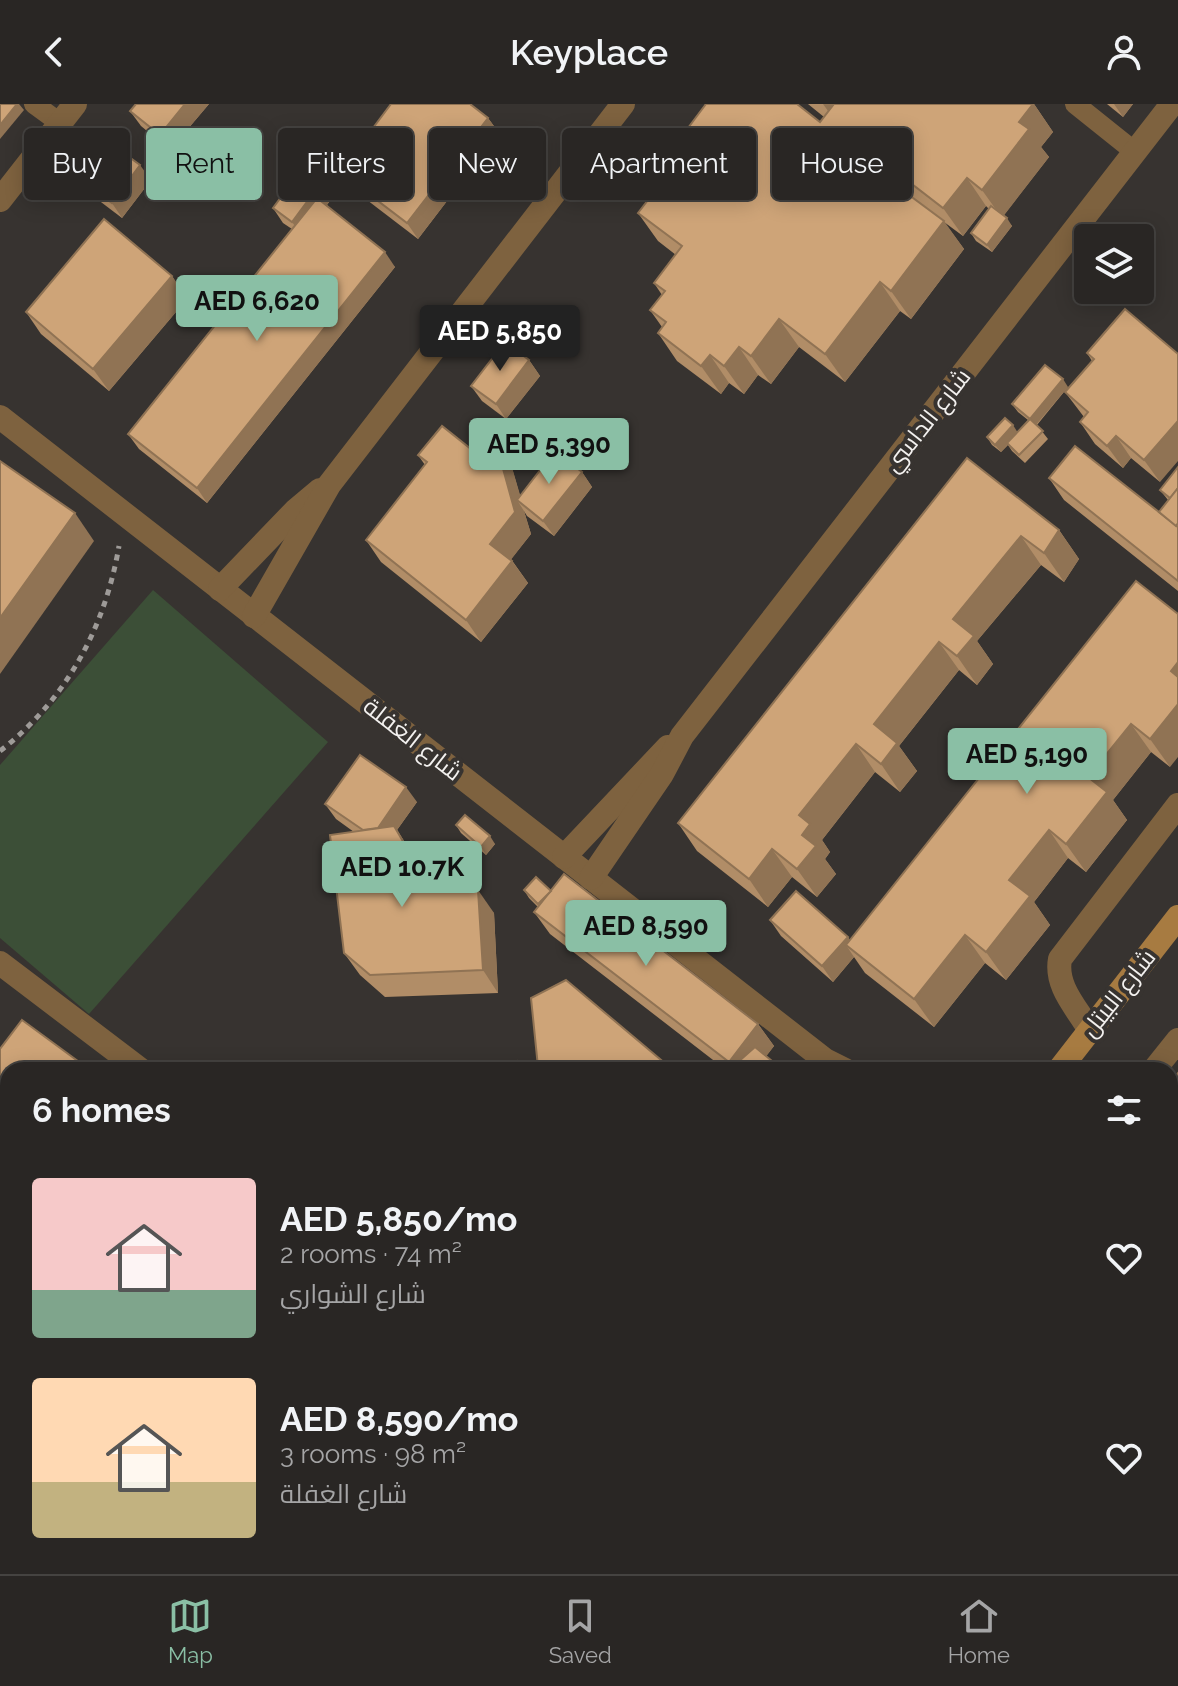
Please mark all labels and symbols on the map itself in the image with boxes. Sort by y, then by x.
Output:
pin: AED 6,620 [165,275,349,343]
pin: AED 5,850 [408,305,592,373]
street label: شارع الداسي [877,362,980,480]
pin: AED 5,390 [457,418,641,486]
street label: شارع الغفلة [357,691,468,788]
pin: AED 5,190 [935,728,1119,796]
pin: AED 10.7K [310,841,494,909]
pin: AED 8,590 [554,900,738,968]
street label: شارع البيتل [1075,943,1163,1044]

